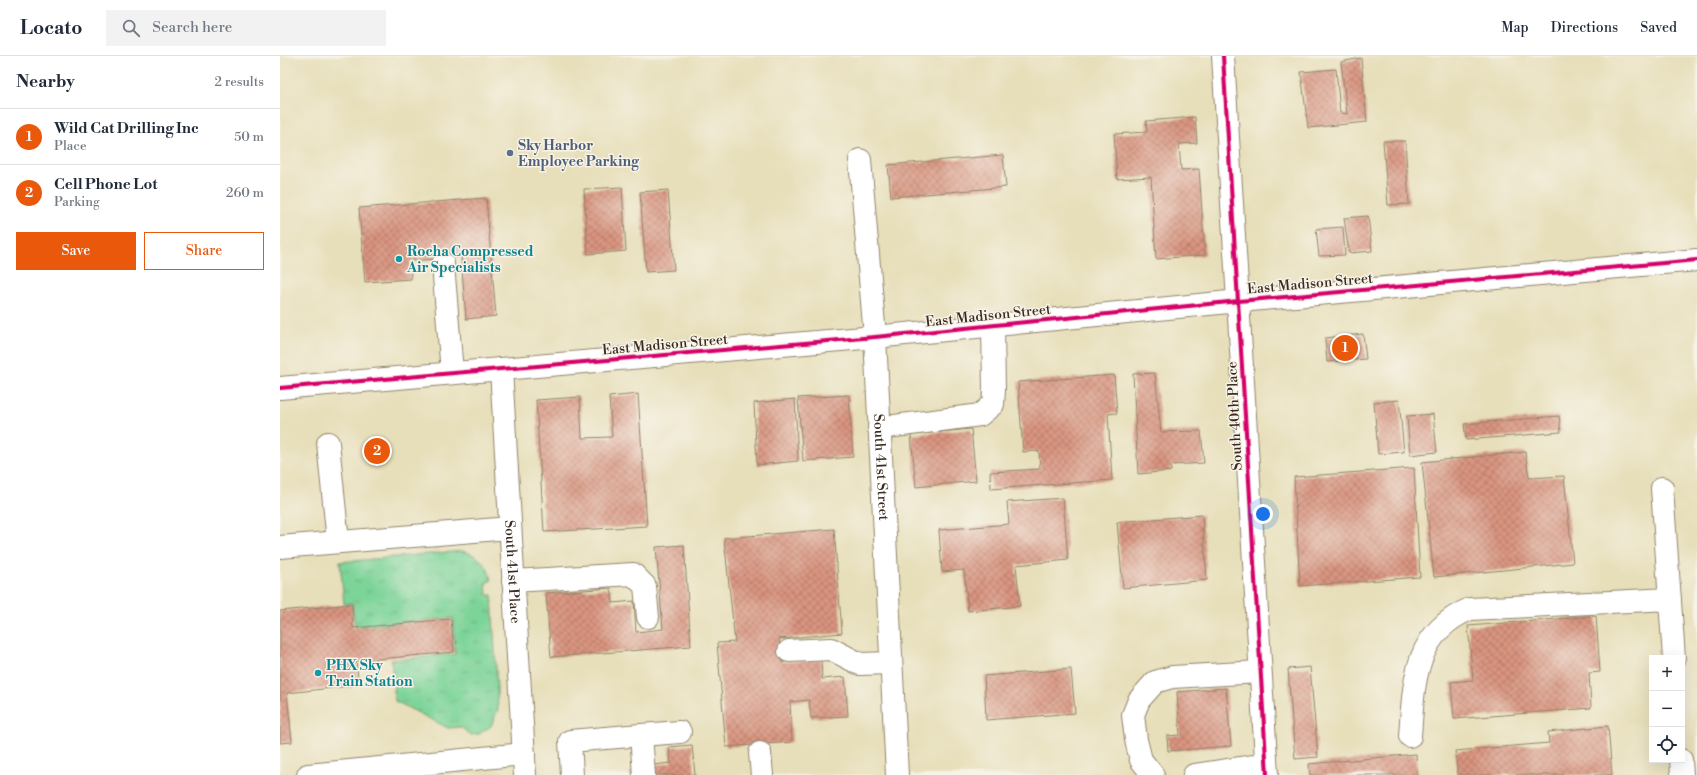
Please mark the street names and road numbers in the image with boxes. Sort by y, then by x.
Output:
street label: East Madison Street [1246,270,1374,298]
street label: East Madison Street [924,300,1052,332]
street label: East Madison Street [601,331,729,359]
street label: South 40th Place [1223,361,1247,471]
street label: South 41st Street [869,413,892,521]
street label: South 41st Place [500,519,524,624]

